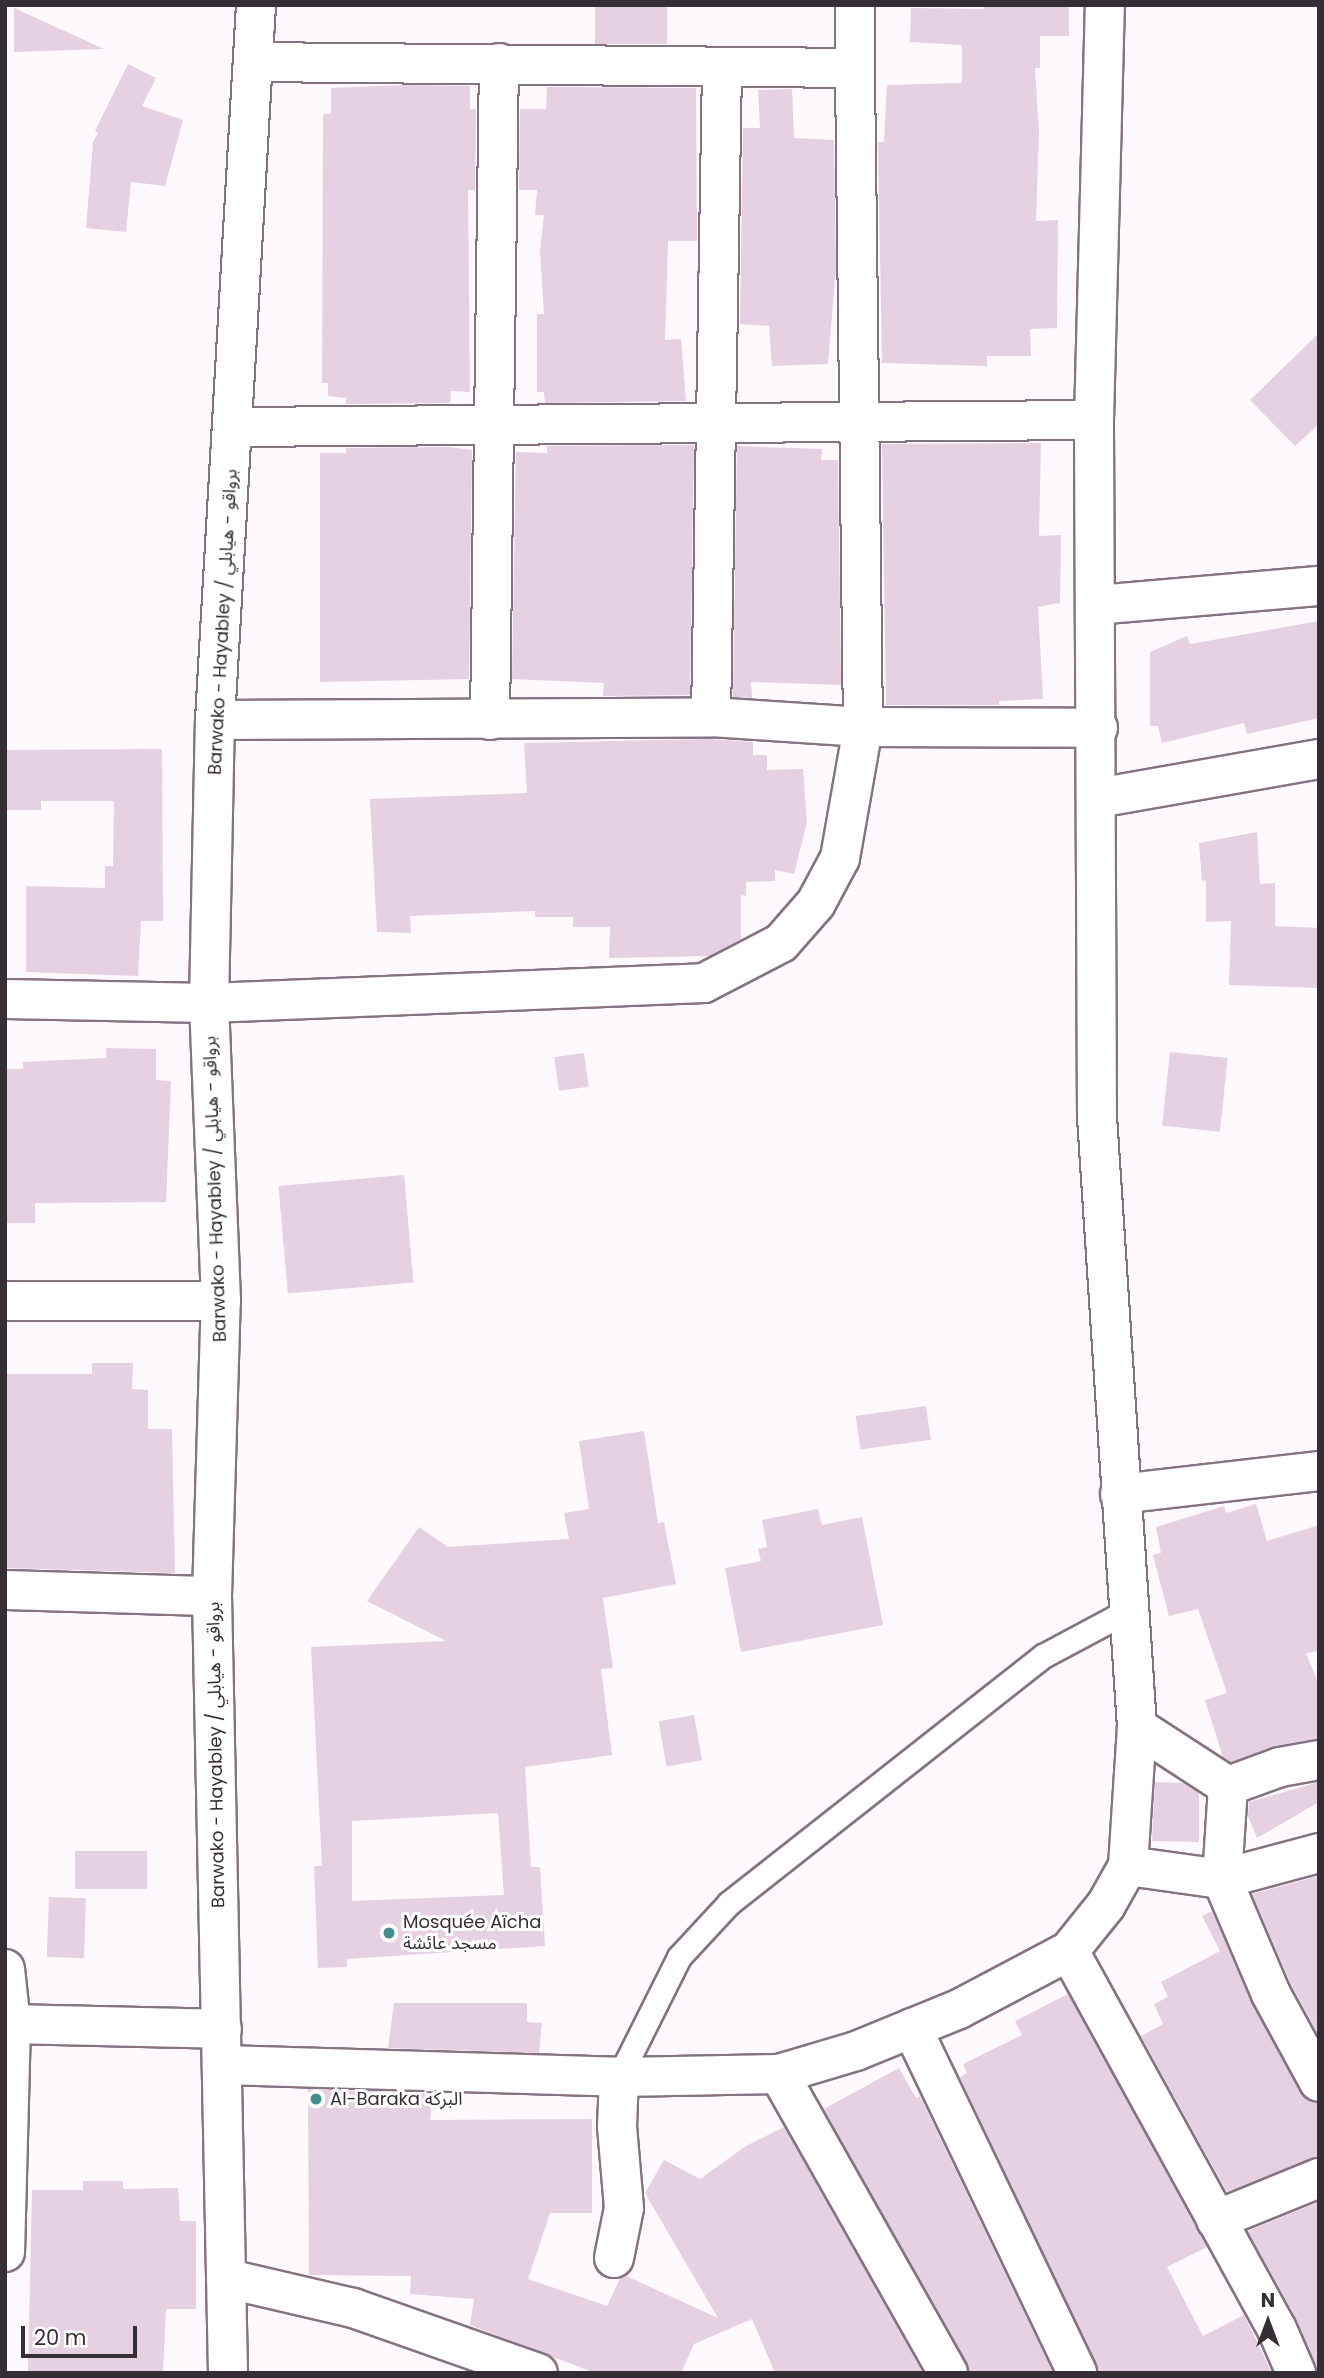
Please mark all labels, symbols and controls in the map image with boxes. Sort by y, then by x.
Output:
street label: Barwako - Hayabley / برواقو - هيابلي [204,468,242,776]
street label: Barwako - Hayabley / برواقو - هيابلي [199,1036,231,1342]
street label: Barwako - Hayabley / برواقو - هيابلي [203,1602,229,1908]
place label: Mosquée Aïcha مسجد عائشة [403,1912,541,1954]
marker: Mosquée Aïcha مسجد عائشة [381,1925,397,1941]
place label: Al-Baraka البركة [330,2088,463,2110]
marker: Al-Baraka البركة [308,2091,324,2107]
north arrow [1233,2287,1303,2357]
text: N [1261,2287,1275,2314]
scale bar [24,2312,140,2356]
text: 20 m [34,2323,87,2352]

